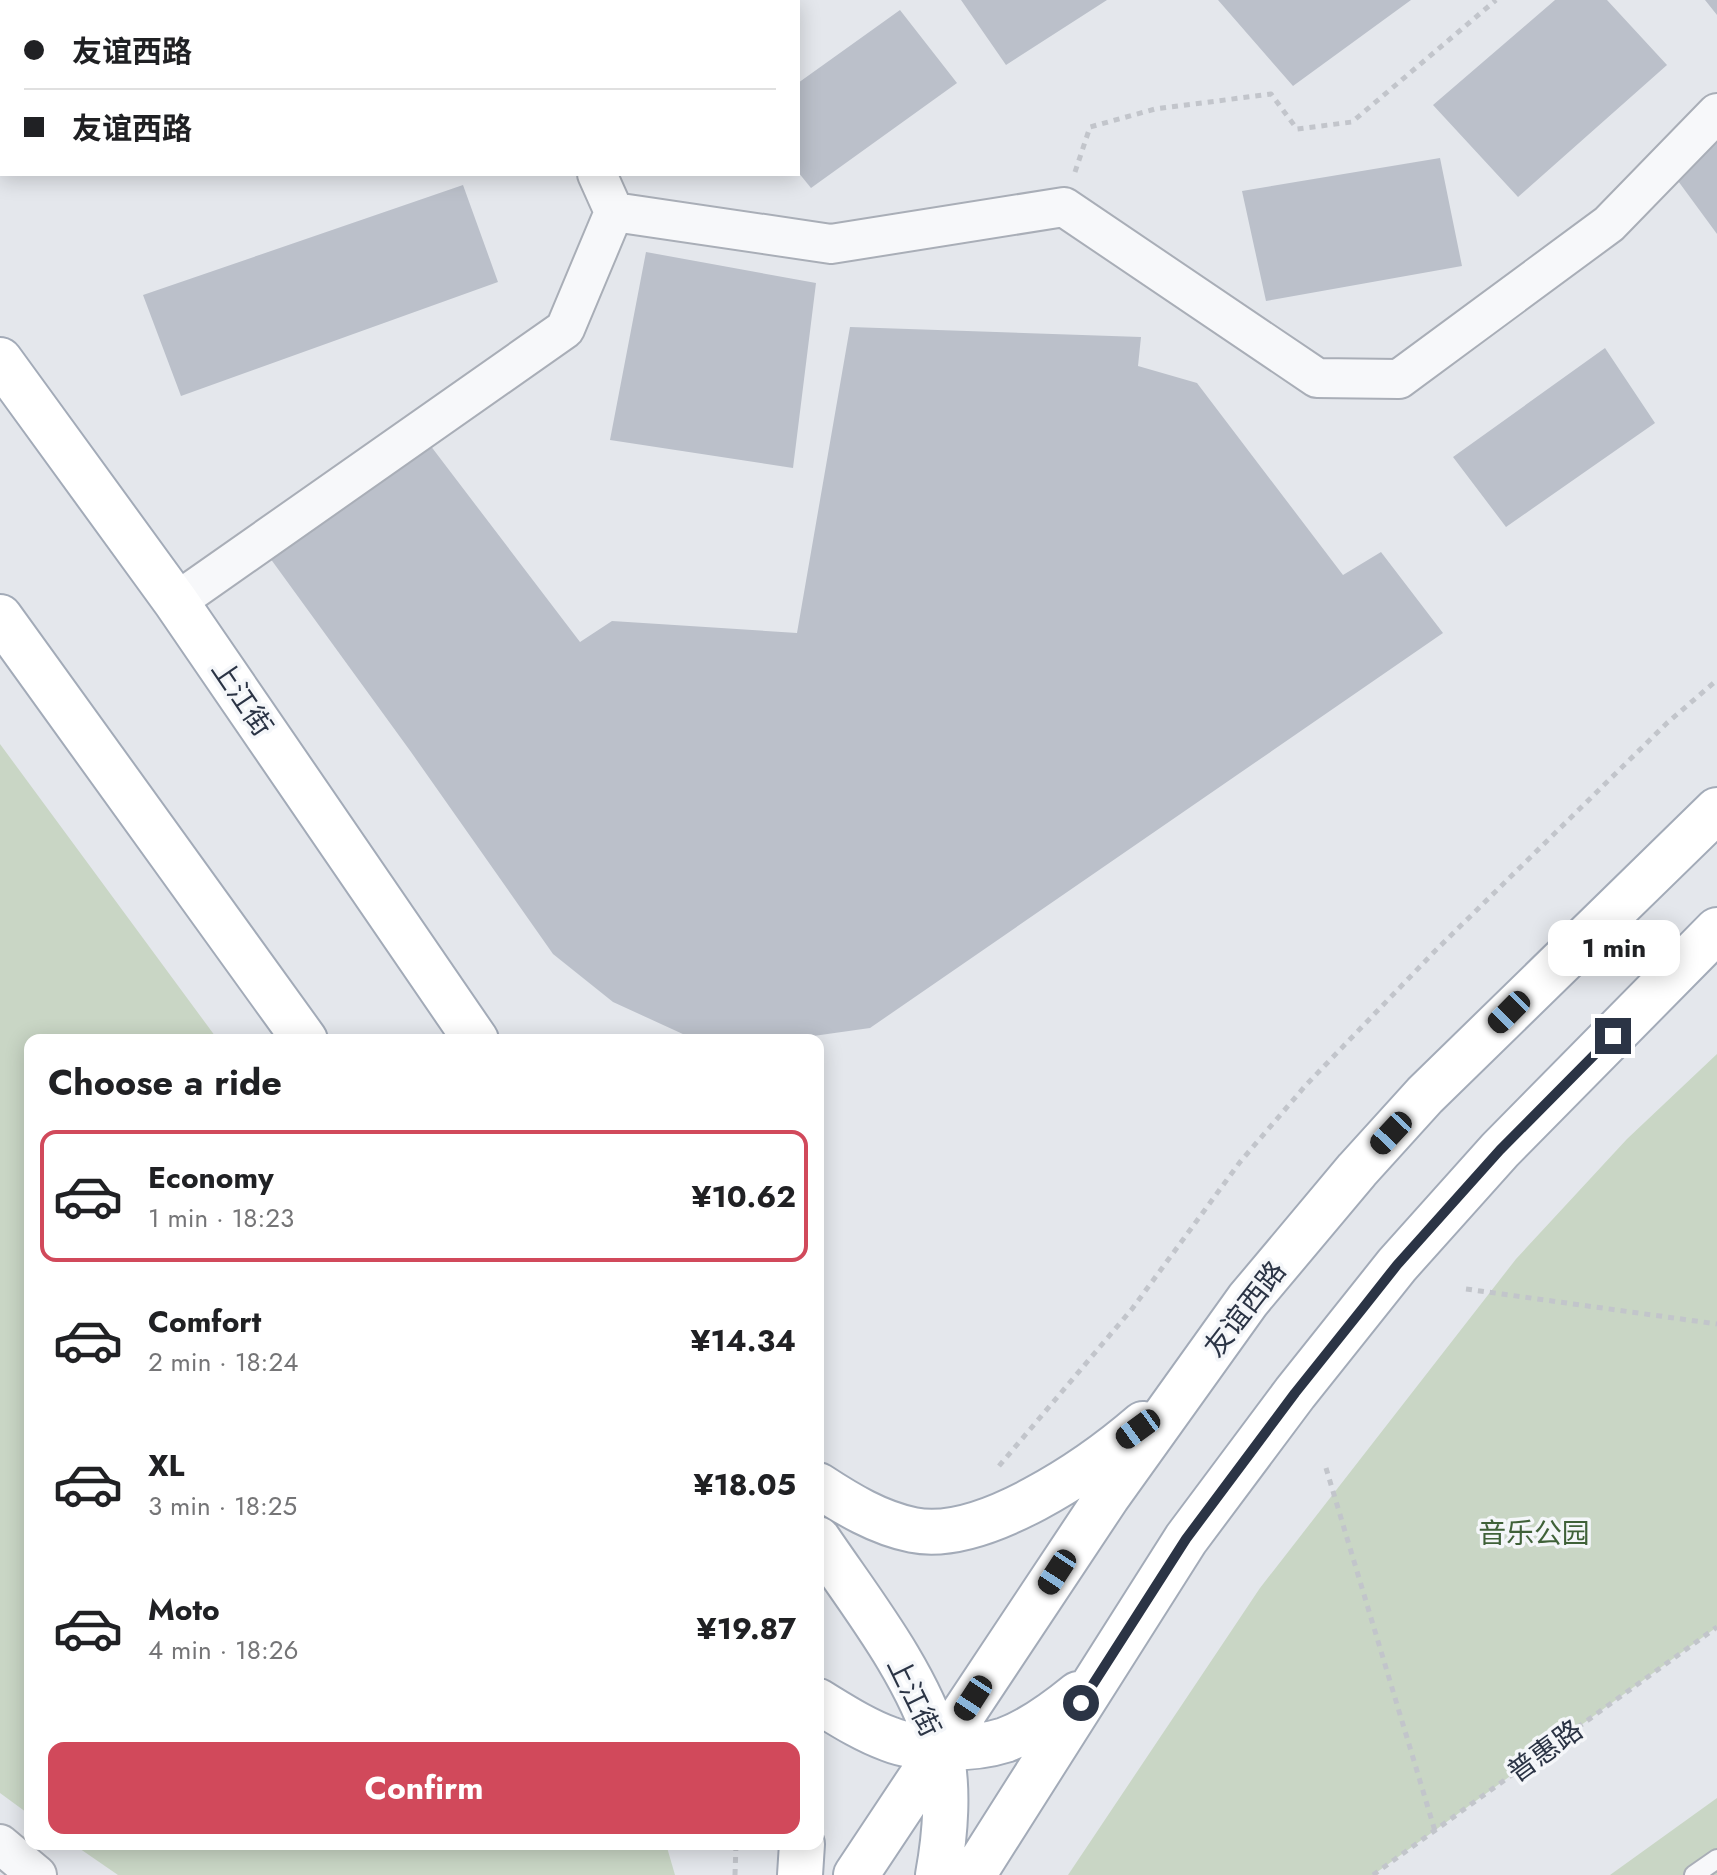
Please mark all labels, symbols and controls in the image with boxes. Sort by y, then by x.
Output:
text: 友谊西路 [72,30,192,73]
text: 友谊西路 [72,107,192,150]
street label: 上江街 [202,652,282,744]
callout: 1 min [1547,920,1679,976]
text: 1 min [1582,929,1646,967]
car [1484,987,1534,1037]
route end [1595,1018,1631,1054]
text: Choose a ride [48,1056,282,1108]
car [1366,1107,1416,1159]
text: Economy [148,1156,274,1199]
icon: car [52,1160,124,1232]
text: ¥10.62 [691,1175,796,1218]
text: 1 min · 18:23 [148,1199,294,1237]
street label: 友谊西路 [1194,1252,1296,1366]
text: Comfort [148,1300,261,1343]
icon: car [52,1304,124,1376]
text: ¥14.34 [690,1319,796,1362]
text: 2 min · 18:24 [148,1343,298,1381]
car [1112,1405,1164,1453]
text: XL [148,1444,184,1487]
icon: car [52,1448,124,1520]
text: ¥18.05 [693,1463,796,1506]
text: 3 min · 18:25 [148,1487,297,1525]
park label: 音乐公园 [1478,1513,1590,1554]
car [1034,1545,1080,1599]
text: Moto [148,1588,220,1631]
icon: car [52,1592,124,1664]
text: ¥19.87 [697,1607,796,1650]
text: 4 min · 18:26 [148,1631,299,1669]
street label: 上江街 [877,1650,951,1744]
car [950,1671,996,1725]
route start [1063,1685,1099,1721]
street label: 普惠路 [1499,1710,1591,1792]
button: Confirm [48,1742,800,1834]

